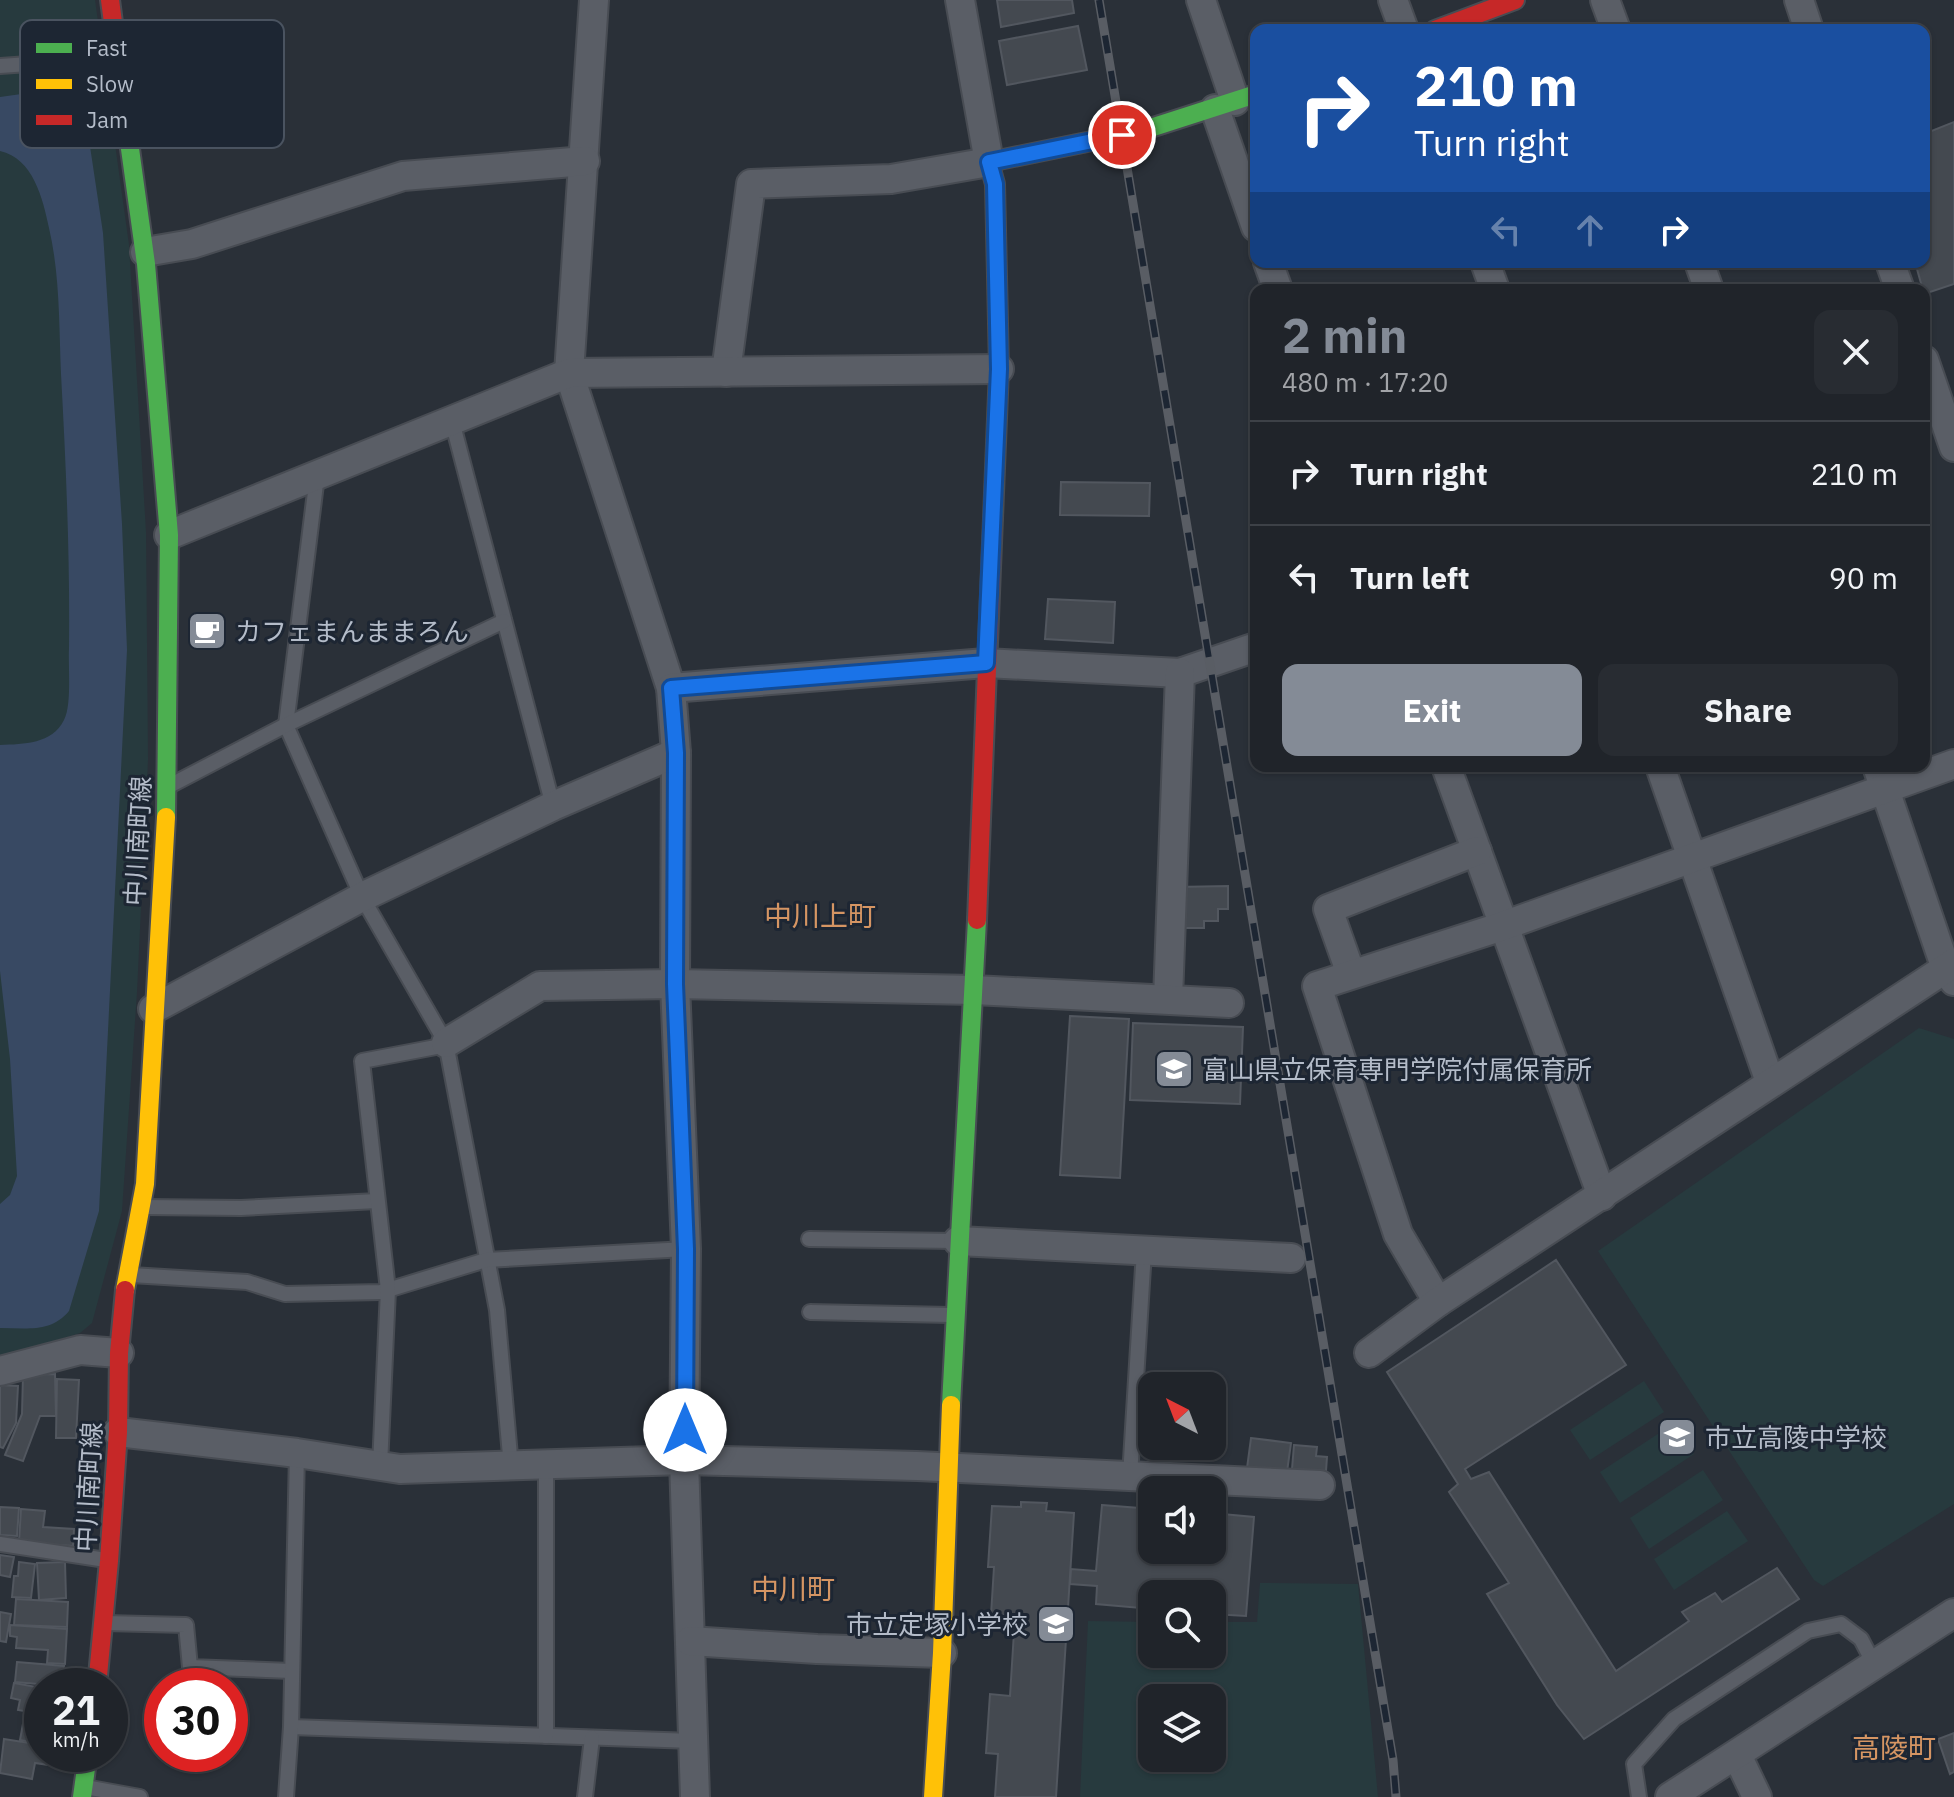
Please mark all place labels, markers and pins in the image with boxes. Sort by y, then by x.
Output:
pin [1088,101,1156,169]
cafe icon: カフェまんままろん [186,610,228,652]
place label: カフェまんままろん [235,614,469,648]
school or university icon: 富山県立保育専門学院付属保育所 [1153,1048,1195,1090]
place label: 富山県立保育専門学院付属保育所 [1202,1052,1592,1086]
school or university icon: 市立高陵中学校 [1656,1416,1698,1458]
place label: 市立高陵中学校 [1705,1420,1887,1454]
school or university icon: 市立定塚小学校 [1035,1603,1077,1645]
place label: 市立定塚小学校 [846,1607,1028,1641]

